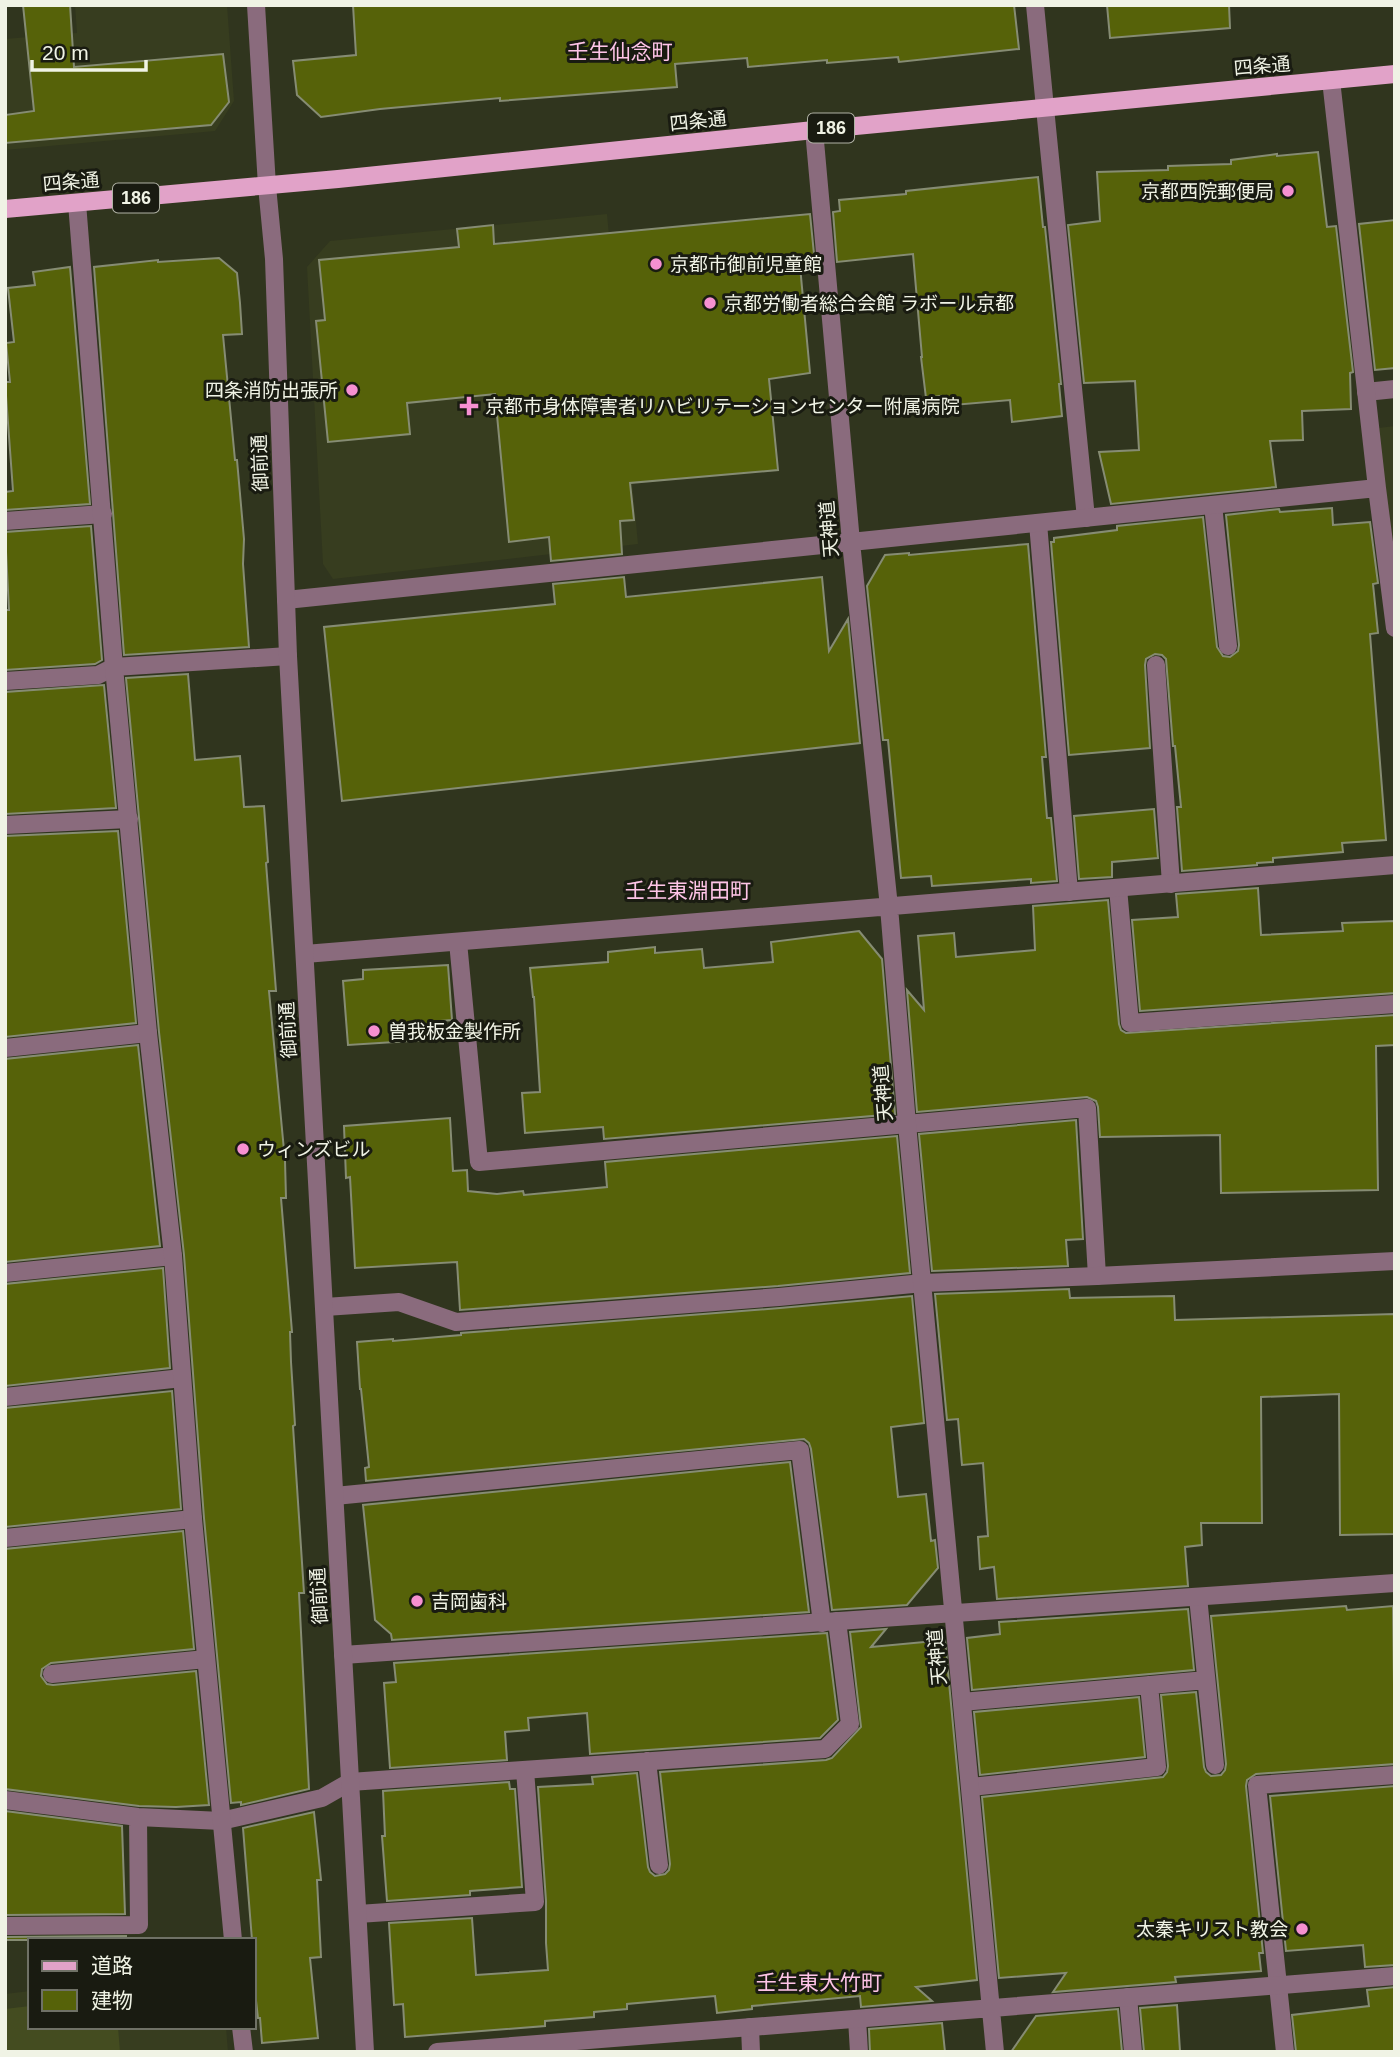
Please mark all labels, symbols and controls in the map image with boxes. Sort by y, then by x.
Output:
scale bar [32,28,145,72]
district label: 壬生仙念町 [568,40,673,63]
text: 20 m [42,41,89,64]
street label: 四条通 [1233,53,1291,79]
street label: 四条通 [669,108,727,134]
road number: 186 [808,113,854,142]
street label: 四条通 [42,169,100,195]
place label: 京都西院郵便局 [1141,181,1274,202]
road number: 186 [113,183,159,212]
marker: 京都西院郵便局 [1280,183,1296,199]
place label: 京都市御前児童館 [670,254,822,275]
marker: 京都市御前児童館 [648,256,664,272]
place label: 京都労働者総合会館 ラボール京都 [724,293,1014,314]
marker: 京都労働者総合会館 ラボール京都 [702,295,718,311]
place label: 四条消防出張所 [205,380,338,401]
marker: 四条消防出張所 [344,382,360,398]
marker: 京都市身体障害者リハビリテーションセンター附属病院 [459,396,479,416]
place label: 京都市身体障害者リハビリテーションセンター附属病院 [485,396,960,417]
street label: 御前通 [249,434,271,492]
street label: 天神道 [816,500,842,558]
district label: 壬生東淵田町 [625,879,751,902]
street label: 御前通 [276,1001,300,1059]
place label: 曽我板金製作所 [388,1021,521,1042]
marker: 曽我板金製作所 [366,1023,382,1039]
street label: 天神道 [870,1064,896,1122]
place label: ウィンズビル [257,1139,371,1160]
marker: ウィンズビル [235,1141,251,1157]
street label: 御前通 [307,1567,331,1625]
place label: 吉岡歯科 [431,1591,507,1612]
marker: 吉岡歯科 [409,1593,425,1609]
street label: 天神道 [924,1628,950,1686]
place label: 太秦キリスト教会 [1136,1919,1288,1940]
marker: 太秦キリスト教会 [1294,1921,1310,1937]
legend [28,1938,256,2029]
text: 道路 [91,1954,133,1977]
district label: 壬生東大竹町 [756,1971,882,1994]
text: 建物 [91,1989,133,2012]

